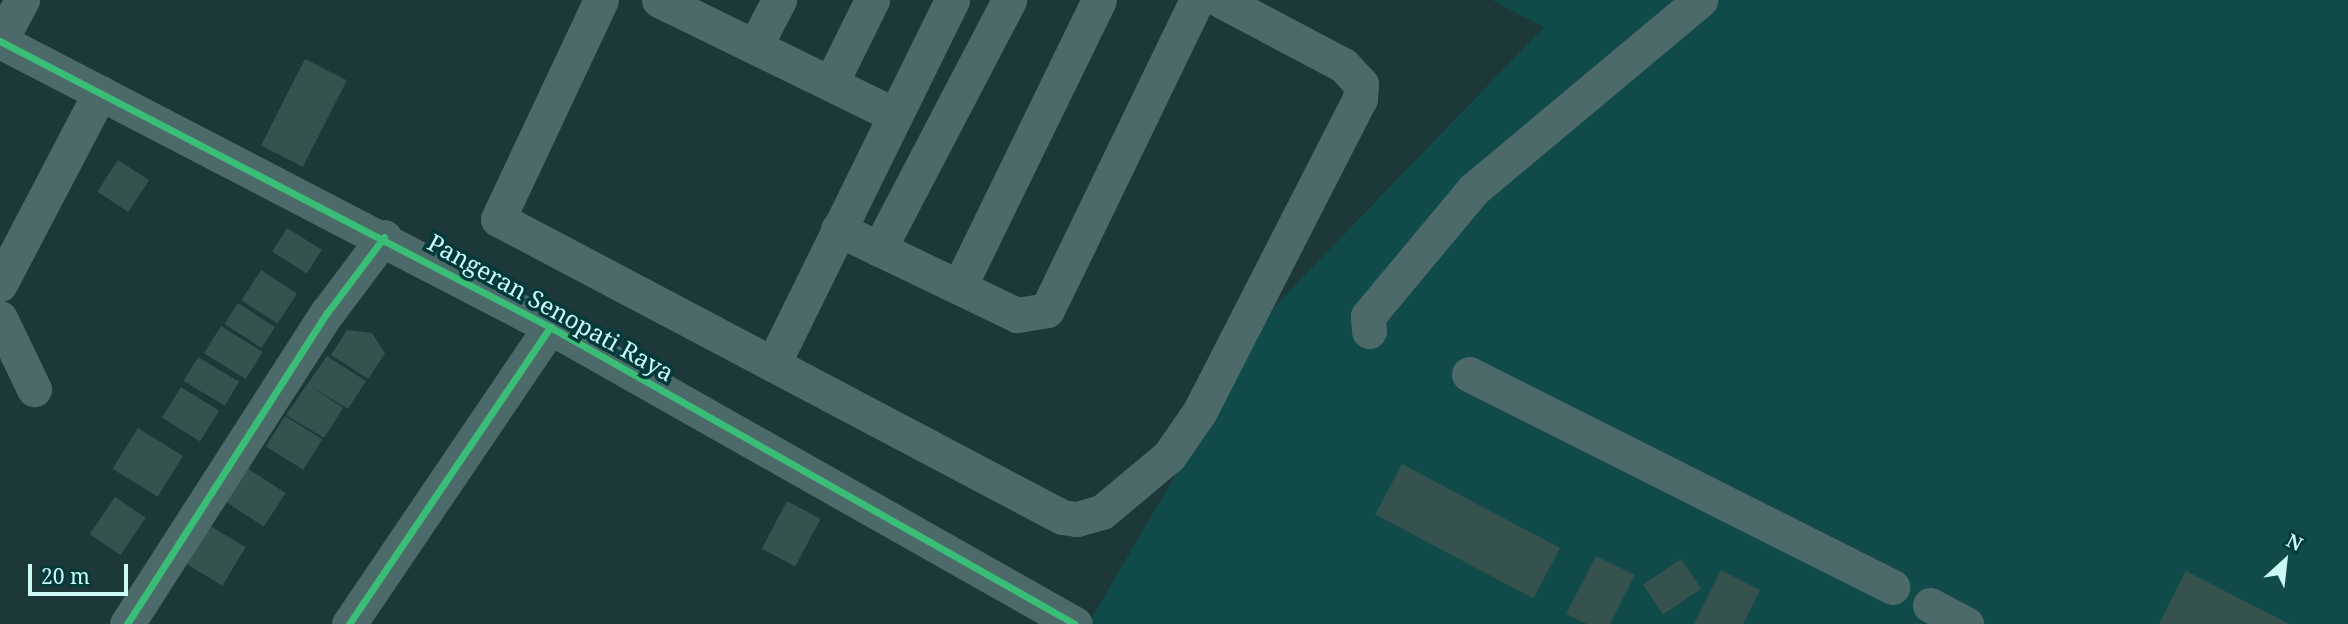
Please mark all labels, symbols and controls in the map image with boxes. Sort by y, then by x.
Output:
street label: Pangeran Senopati Raya [423,227,679,387]
north arrow [2250,526,2320,596]
text: N [2282,527,2307,557]
scale bar [32,550,131,594]
text: 20 m [41,562,90,590]

